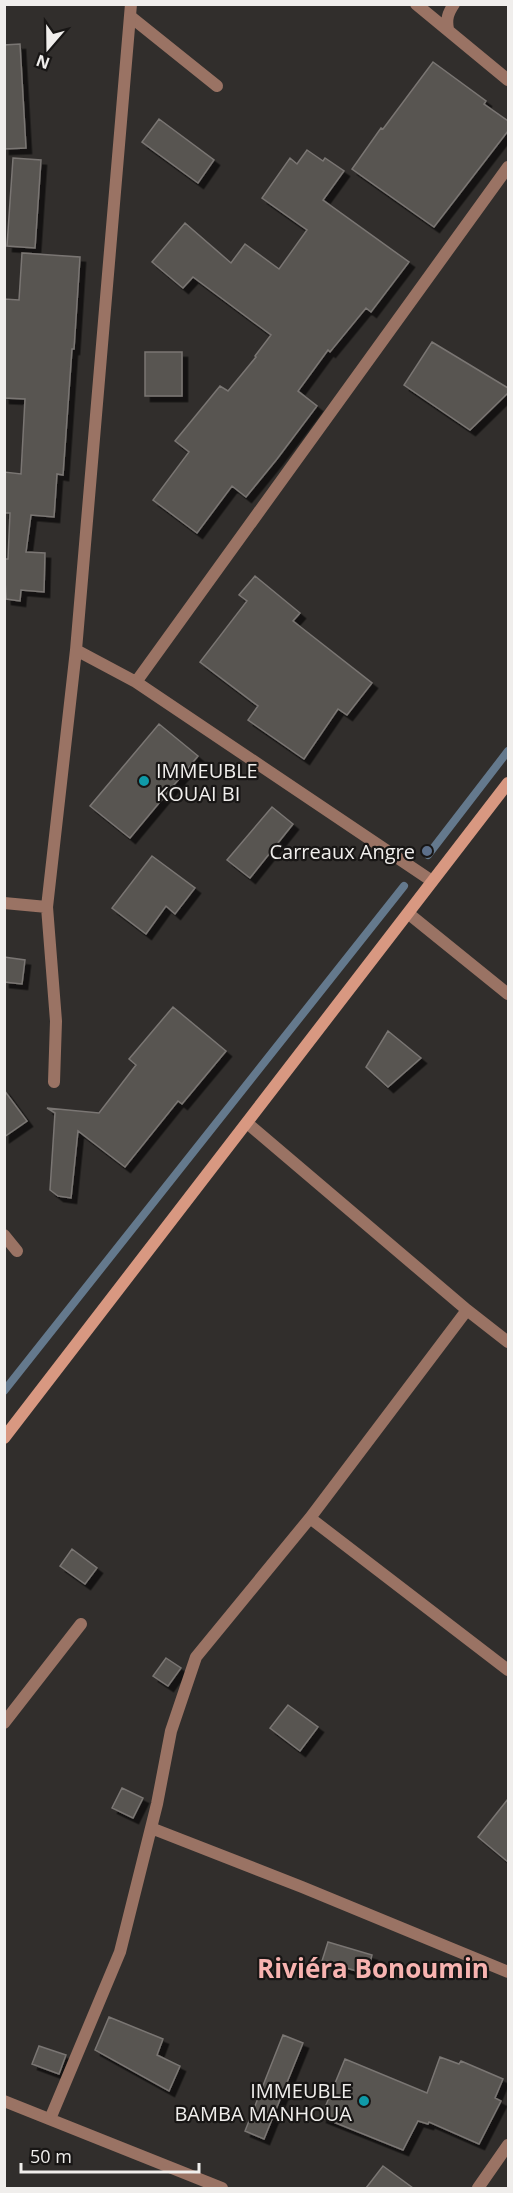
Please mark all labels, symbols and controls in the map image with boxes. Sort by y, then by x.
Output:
north arrow [18,18,78,78]
text: N [33,50,53,75]
place label: IMMEUBLE KOUAI BI [156,757,258,807]
marker: IMMEUBLE KOUAI BI [137,774,151,788]
place label: Carreaux Angre [269,838,415,865]
marker: Carreaux Angre [420,844,434,858]
district label: Riviéra Bonoumin [257,1950,489,1986]
place label: IMMEUBLE BAMBA MANHOUA [174,2077,352,2127]
marker: IMMEUBLE BAMBA MANHOUA [357,2094,371,2108]
scale bar [21,2136,200,2174]
text: 50 m [30,2144,72,2168]

